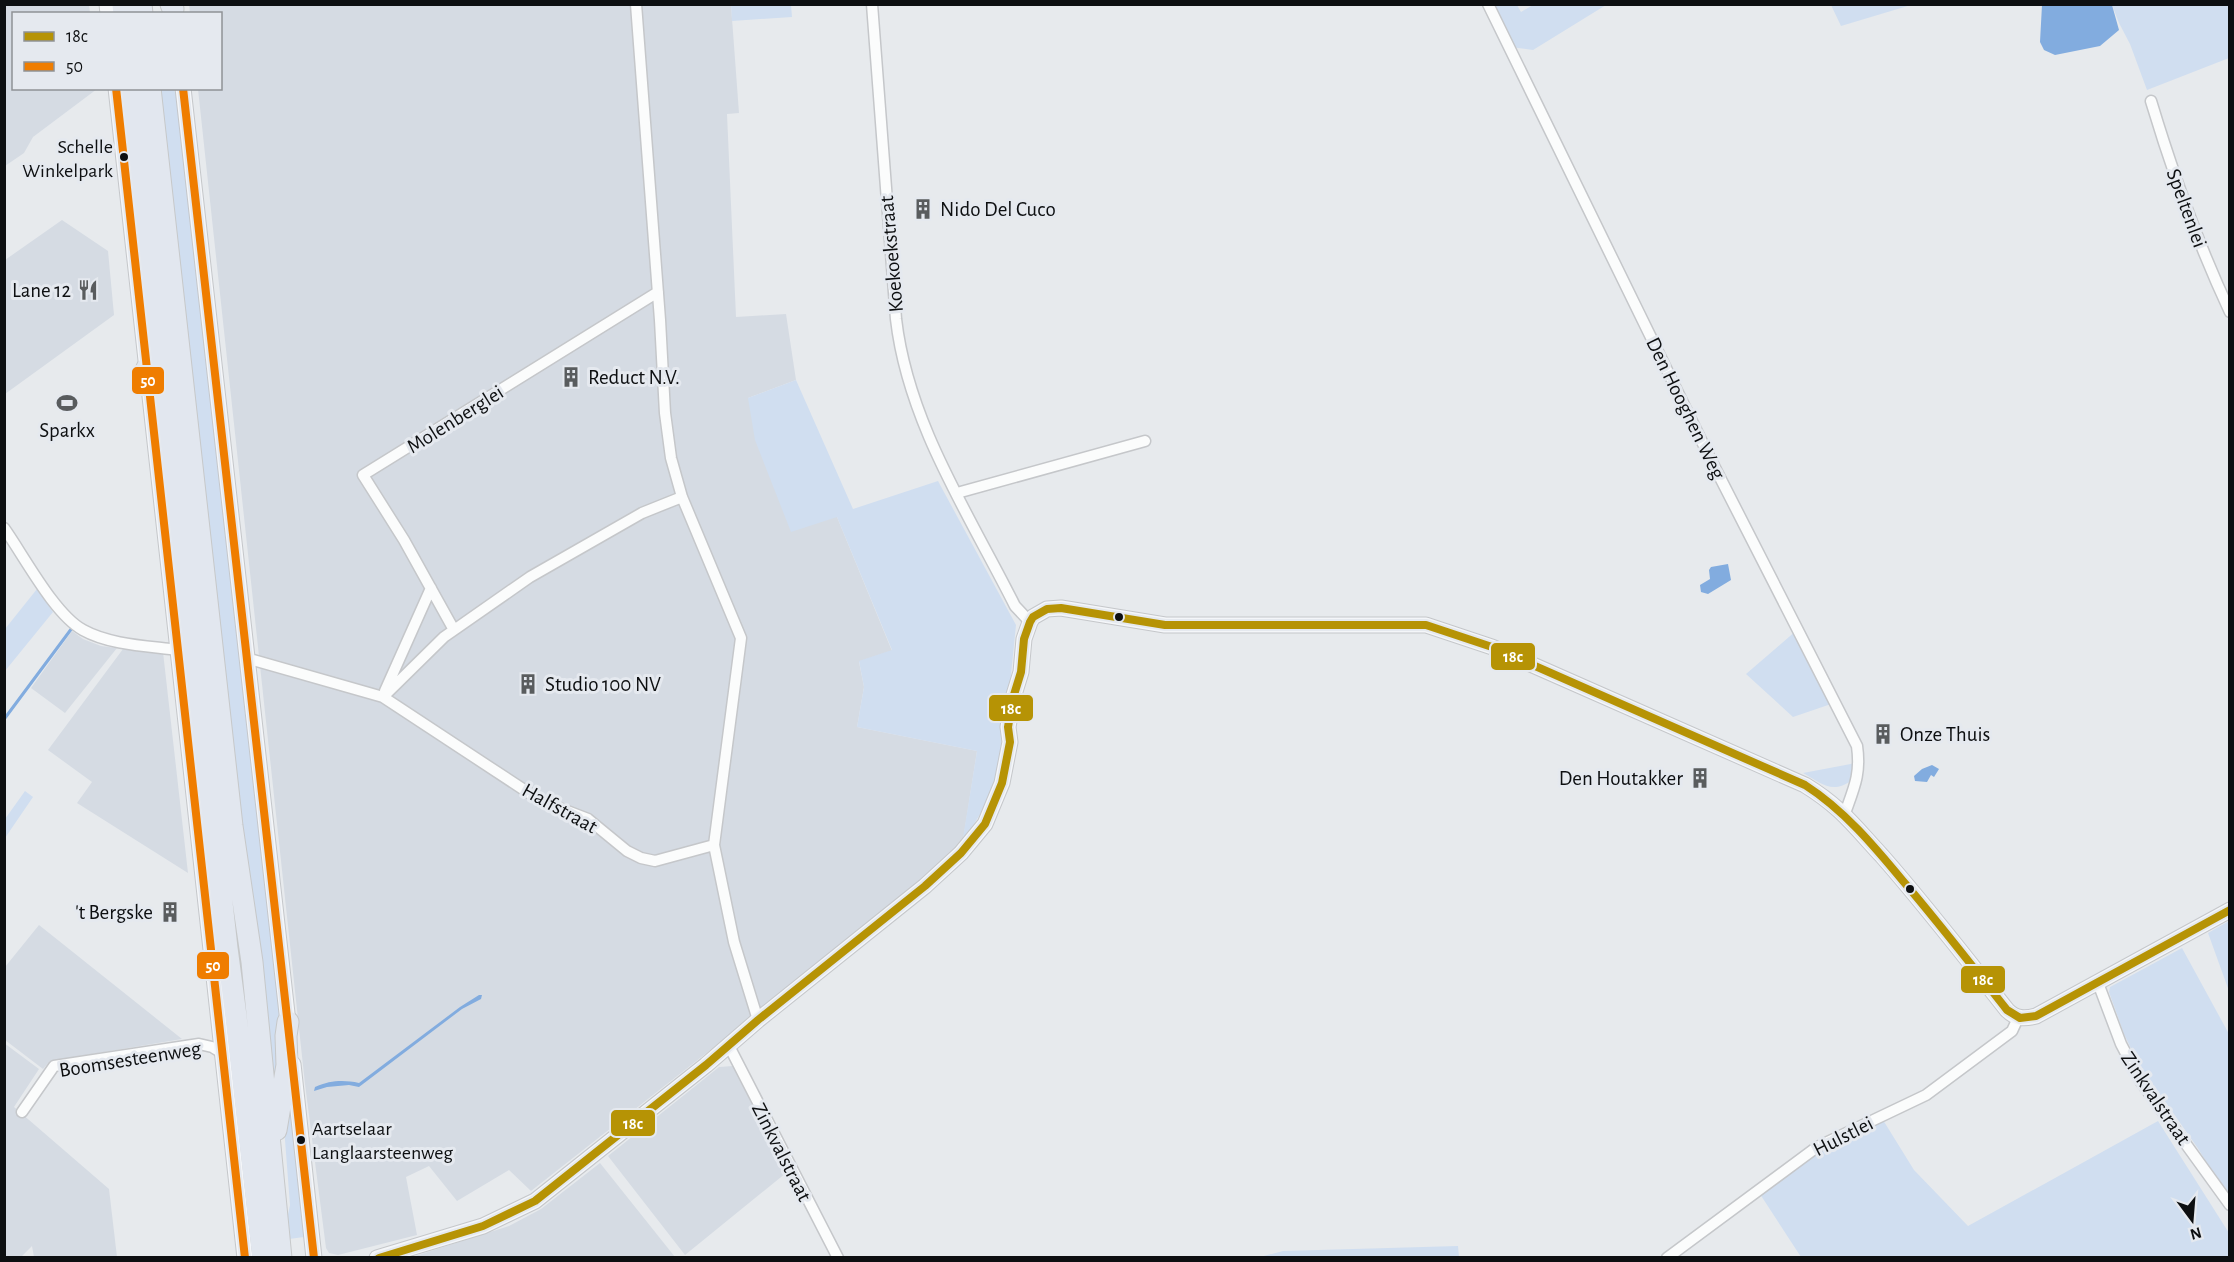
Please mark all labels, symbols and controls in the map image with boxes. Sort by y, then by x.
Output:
legend [12,12,222,90]
text: 18c [66,28,88,46]
text: 50 [66,58,83,76]
place label: Schelle Winkelpark [22,137,113,181]
marker: Schelle Winkelpark [118,151,130,163]
street label: Speltenlei [2163,166,2210,250]
street label: Koekoekstraat [876,194,907,313]
building icon: Nido Del Cuco [911,197,935,221]
place label: Nido Del Cuco [940,199,1056,220]
restaurant icon: Lane 12 [76,278,100,302]
place label: Lane 12 [12,280,71,301]
street label: Den Hooghen Weg [1642,334,1729,483]
building icon: Reduct N.V. [559,365,583,389]
line badge: 50 [131,366,165,395]
place label: Reduct N.V. [588,367,680,388]
text: 50 [140,373,156,389]
street label: Molenberglei [403,381,507,457]
sports icon: Sparkx [55,391,79,415]
place label: Sparkx [39,420,95,441]
unlabelled marker [1113,611,1125,623]
line badge: 18c [1490,642,1536,671]
text: 18c [1503,649,1523,665]
building icon: Studio 100 NV [516,672,540,696]
place label: Studio 100 NV [545,674,661,695]
line badge: 18c [988,694,1034,722]
text: 18c [1001,701,1021,717]
building icon: Onze Thuis [1871,722,1895,746]
place label: Onze Thuis [1900,724,1990,745]
building icon: Den Houtakker [1688,766,1712,790]
place label: Den Houtakker [1559,768,1683,789]
street label: Halfstraat [519,779,601,838]
unlabelled marker [1904,883,1916,895]
building icon: 't Bergske [158,900,182,924]
place label: 't Bergske [75,902,153,923]
line badge: 50 [196,951,230,980]
text: 50 [205,958,221,974]
line badge: 18c [1960,965,2006,994]
text: 18c [1973,972,1993,988]
street label: Boomsesteenweg [58,1038,203,1081]
street label: Zinkvalstraat [2117,1048,2194,1149]
street label: Zinkvalstraat [748,1100,815,1205]
line badge: 18c [610,1109,656,1137]
street label: Hulstlei [1810,1112,1877,1160]
text: 18c [623,1116,643,1132]
place label: Aartselaar Langlaarsteenweg [312,1119,453,1163]
marker: Aartselaar Langlaarsteenweg [295,1134,307,1146]
north arrow [2162,1190,2222,1250]
text: N [2188,1224,2203,1243]

